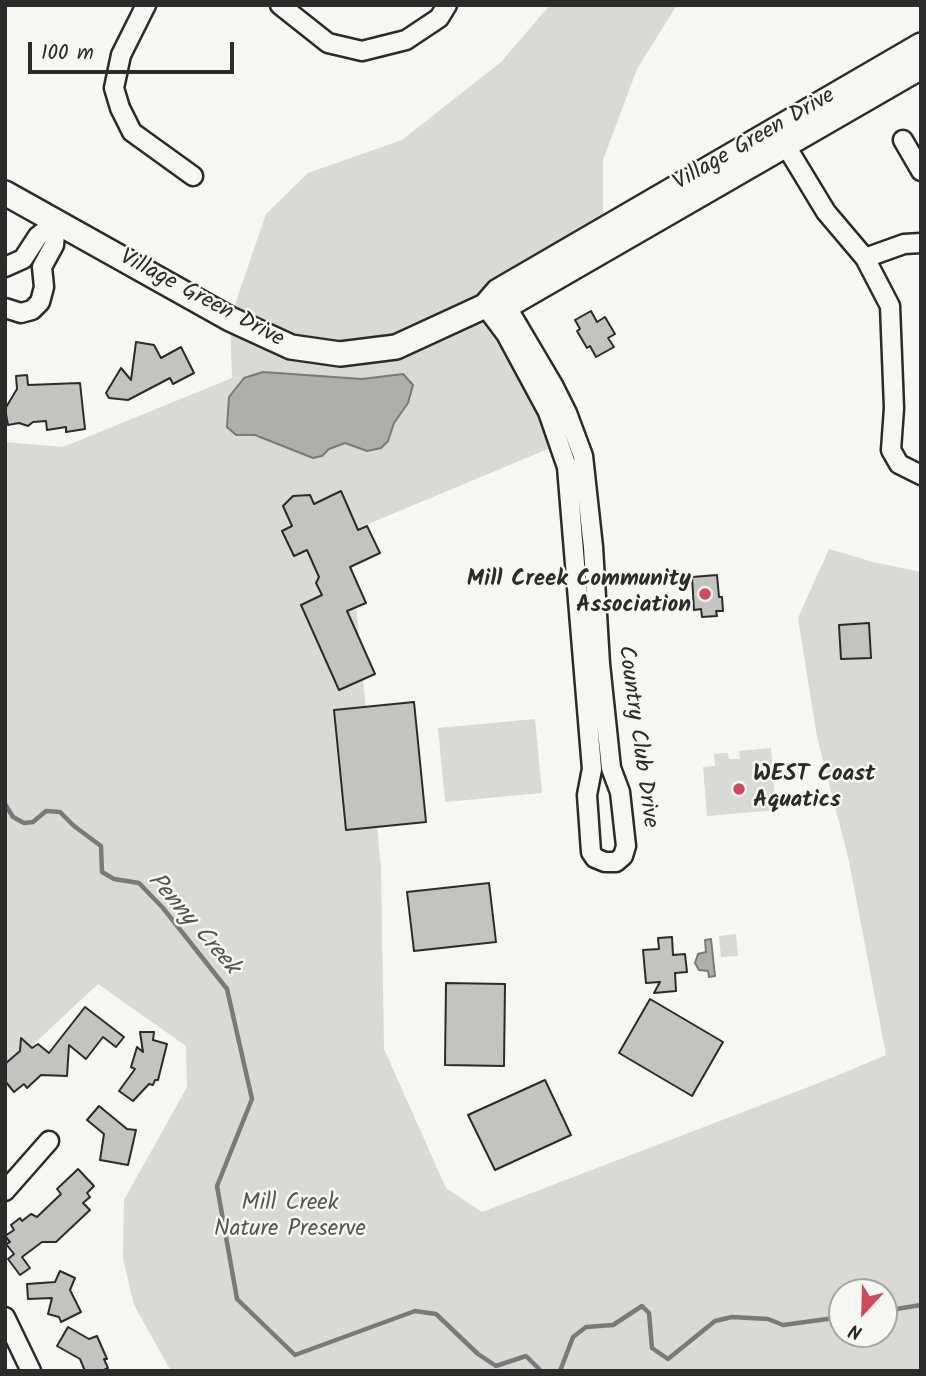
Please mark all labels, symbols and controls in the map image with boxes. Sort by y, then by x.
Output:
scale bar [32,28,238,72]
text: 100 m [41,37,94,70]
street label: Village Green Drive [669,84,841,198]
street label: Village Green Drive [114,245,288,355]
place label: Mill Creek Community Association [467,567,691,621]
marker: Mill Creek Community Association [697,586,713,602]
street label: Country Club Drive [610,644,662,830]
place label: WEST Coast Aquatics [753,762,875,816]
marker: WEST Coast Aquatics [731,781,747,797]
water label: Penny Creek [140,868,244,982]
park label: Mill Creek Nature Preserve [214,1191,366,1245]
north arrow [828,1278,898,1348]
text: N [845,1314,867,1347]

